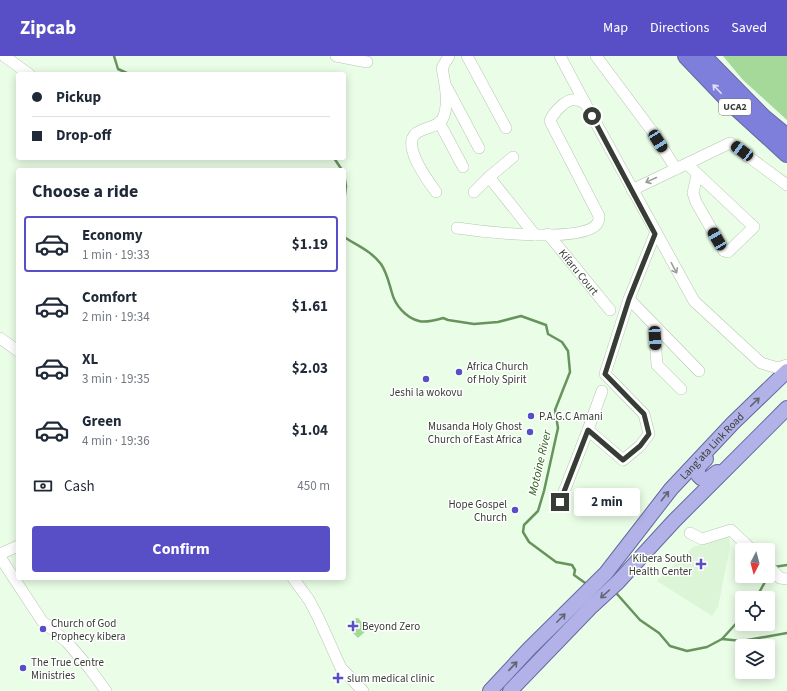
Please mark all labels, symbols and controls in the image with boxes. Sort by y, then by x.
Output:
text: Zipcab [20,15,76,42]
text: Map [603,18,628,38]
text: Directions [650,18,709,38]
text: Saved [731,18,767,38]
one-way arrow [713,84,722,94]
text: Pickup [56,87,101,108]
road number: UCA2 [719,99,751,115]
route start [583,107,601,125]
text: Drop-off [56,125,111,146]
car [647,128,669,154]
car [729,139,755,163]
one-way arrow [645,177,657,185]
text: Choose a ride [32,179,138,204]
text: Economy [82,225,143,246]
icon: car [34,226,70,262]
car [706,226,728,252]
text: $1.19 [292,234,328,255]
text: 1 min · 19:33 [82,246,150,264]
street label: Kifaru Court [556,246,602,298]
one-way arrow [671,262,678,274]
text: Comfort [82,287,137,308]
icon: car [34,288,70,324]
text: $1.61 [292,296,328,317]
text: 2 min · 19:34 [82,308,150,326]
car [648,326,662,350]
text: XL [82,349,98,370]
icon: car [34,350,70,386]
text: $2.03 [292,358,328,379]
place label: Africa Church of Holy Spirit [467,359,528,387]
marker: Africa Church of Holy Spirit [454,367,464,377]
text: 3 min · 19:35 [82,370,150,388]
marker: Jeshi la wokovu [421,374,431,384]
place label: Jeshi la wokovu [390,385,462,400]
one-way arrow [749,398,759,407]
place label: P.A.G.C Amani [539,409,603,424]
street label: Lang'ata Link Road [676,409,747,483]
text: Green [82,411,122,432]
marker: P.A.G.C Amani [526,411,536,421]
icon: car [34,412,70,448]
place label: Musanda Holy Ghost Church of East Africa [428,419,522,447]
text: $1.04 [292,420,328,441]
marker: Musanda Holy Ghost Church of East Africa [525,427,535,437]
water label: Motoine River [524,428,556,497]
text: 4 min · 19:36 [82,432,150,450]
icon: cash [32,475,54,497]
text: Cash [64,476,95,497]
text: 450 m [297,477,330,495]
callout: 2 min [574,488,640,516]
one-way arrow [661,491,670,502]
route end [551,493,569,511]
text: 2 min [591,493,623,511]
place label: Hope Gospel Church [448,497,507,525]
marker: Hope Gospel Church [510,505,520,515]
button: Confirm [32,526,330,572]
north arrow [735,543,775,583]
map controls [735,543,775,679]
place label: Kibera South Health Center [629,551,692,579]
marker: Kibera South Health Center [695,558,707,570]
one-way arrow [600,589,610,599]
button: locate [735,591,775,631]
one-way arrow [556,613,566,623]
place label: Church of God Prophecy kibera [51,616,126,644]
place label: Beyond Zero [362,619,420,634]
marker: Beyond Zero [347,620,359,632]
marker: Church of God Prophecy kibera [38,624,48,634]
button: layers [735,639,775,679]
place label: The True Centre Ministries [31,655,105,683]
one-way arrow [508,662,517,672]
marker: The True Centre Ministries [18,663,28,673]
place label: slum medical clinic [347,671,435,686]
marker: slum medical clinic [332,672,344,684]

